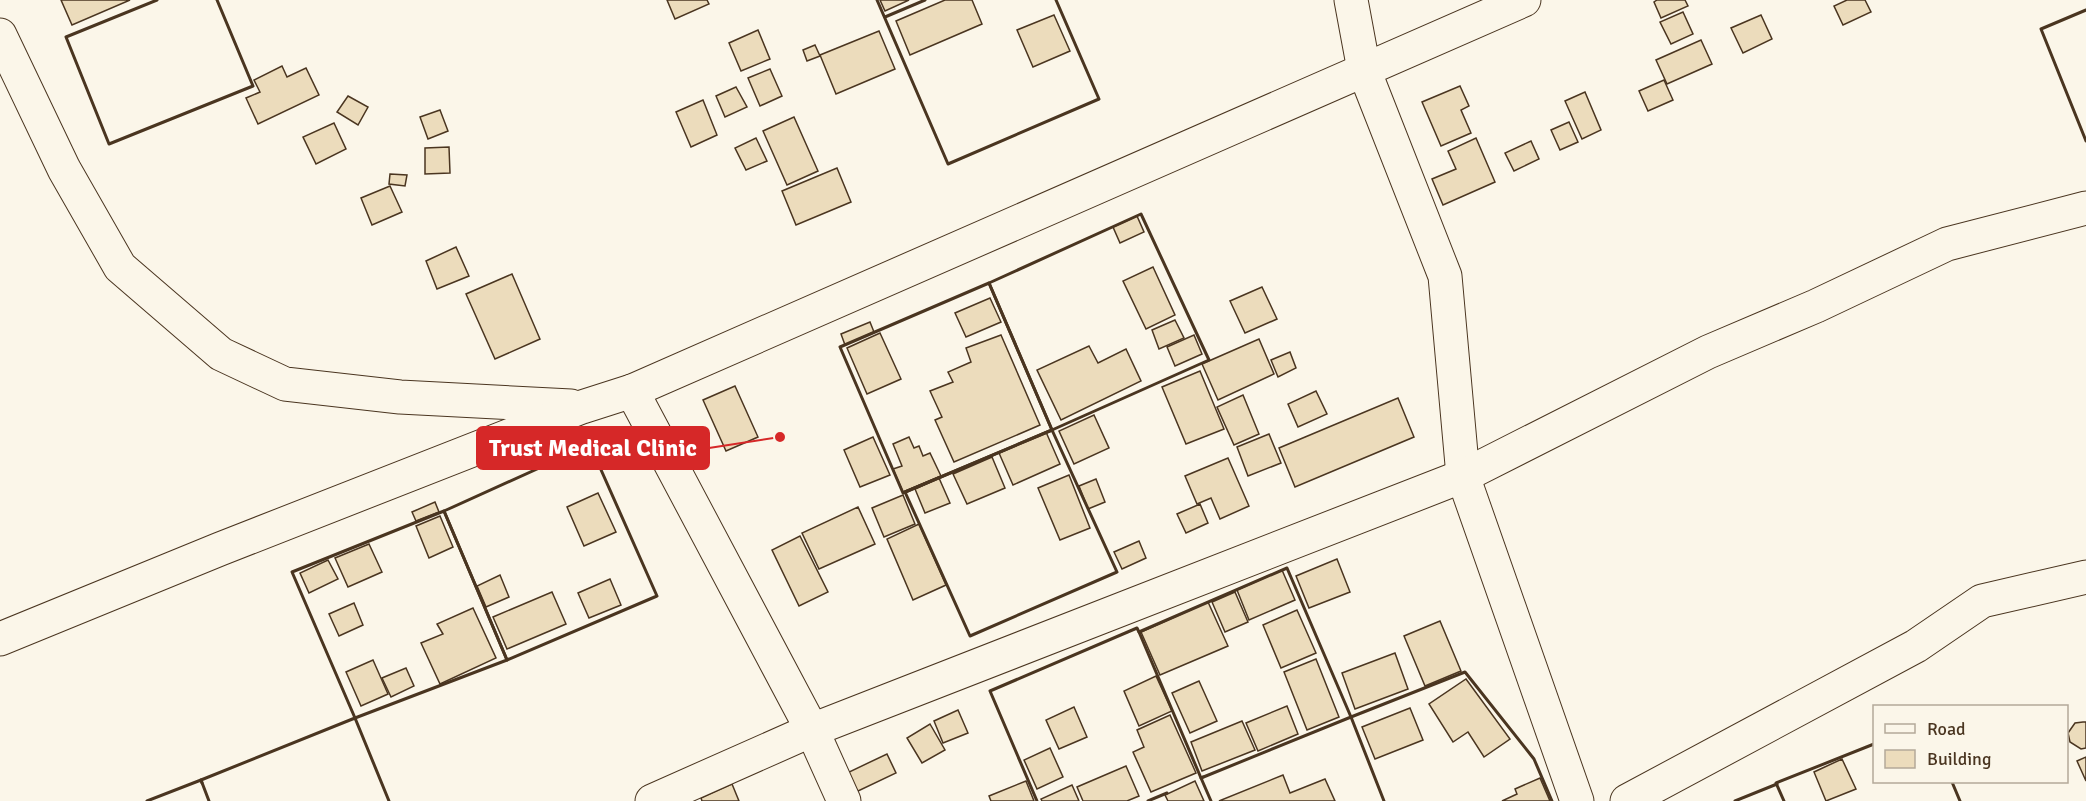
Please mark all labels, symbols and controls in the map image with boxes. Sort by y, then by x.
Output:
callout: Trust Medical Clinic [477,427,709,469]
text: Trust Medical Clinic [489,433,697,463]
legend [1873,705,2068,783]
text: Road [1927,718,1966,740]
text: Building [1927,748,1991,770]

